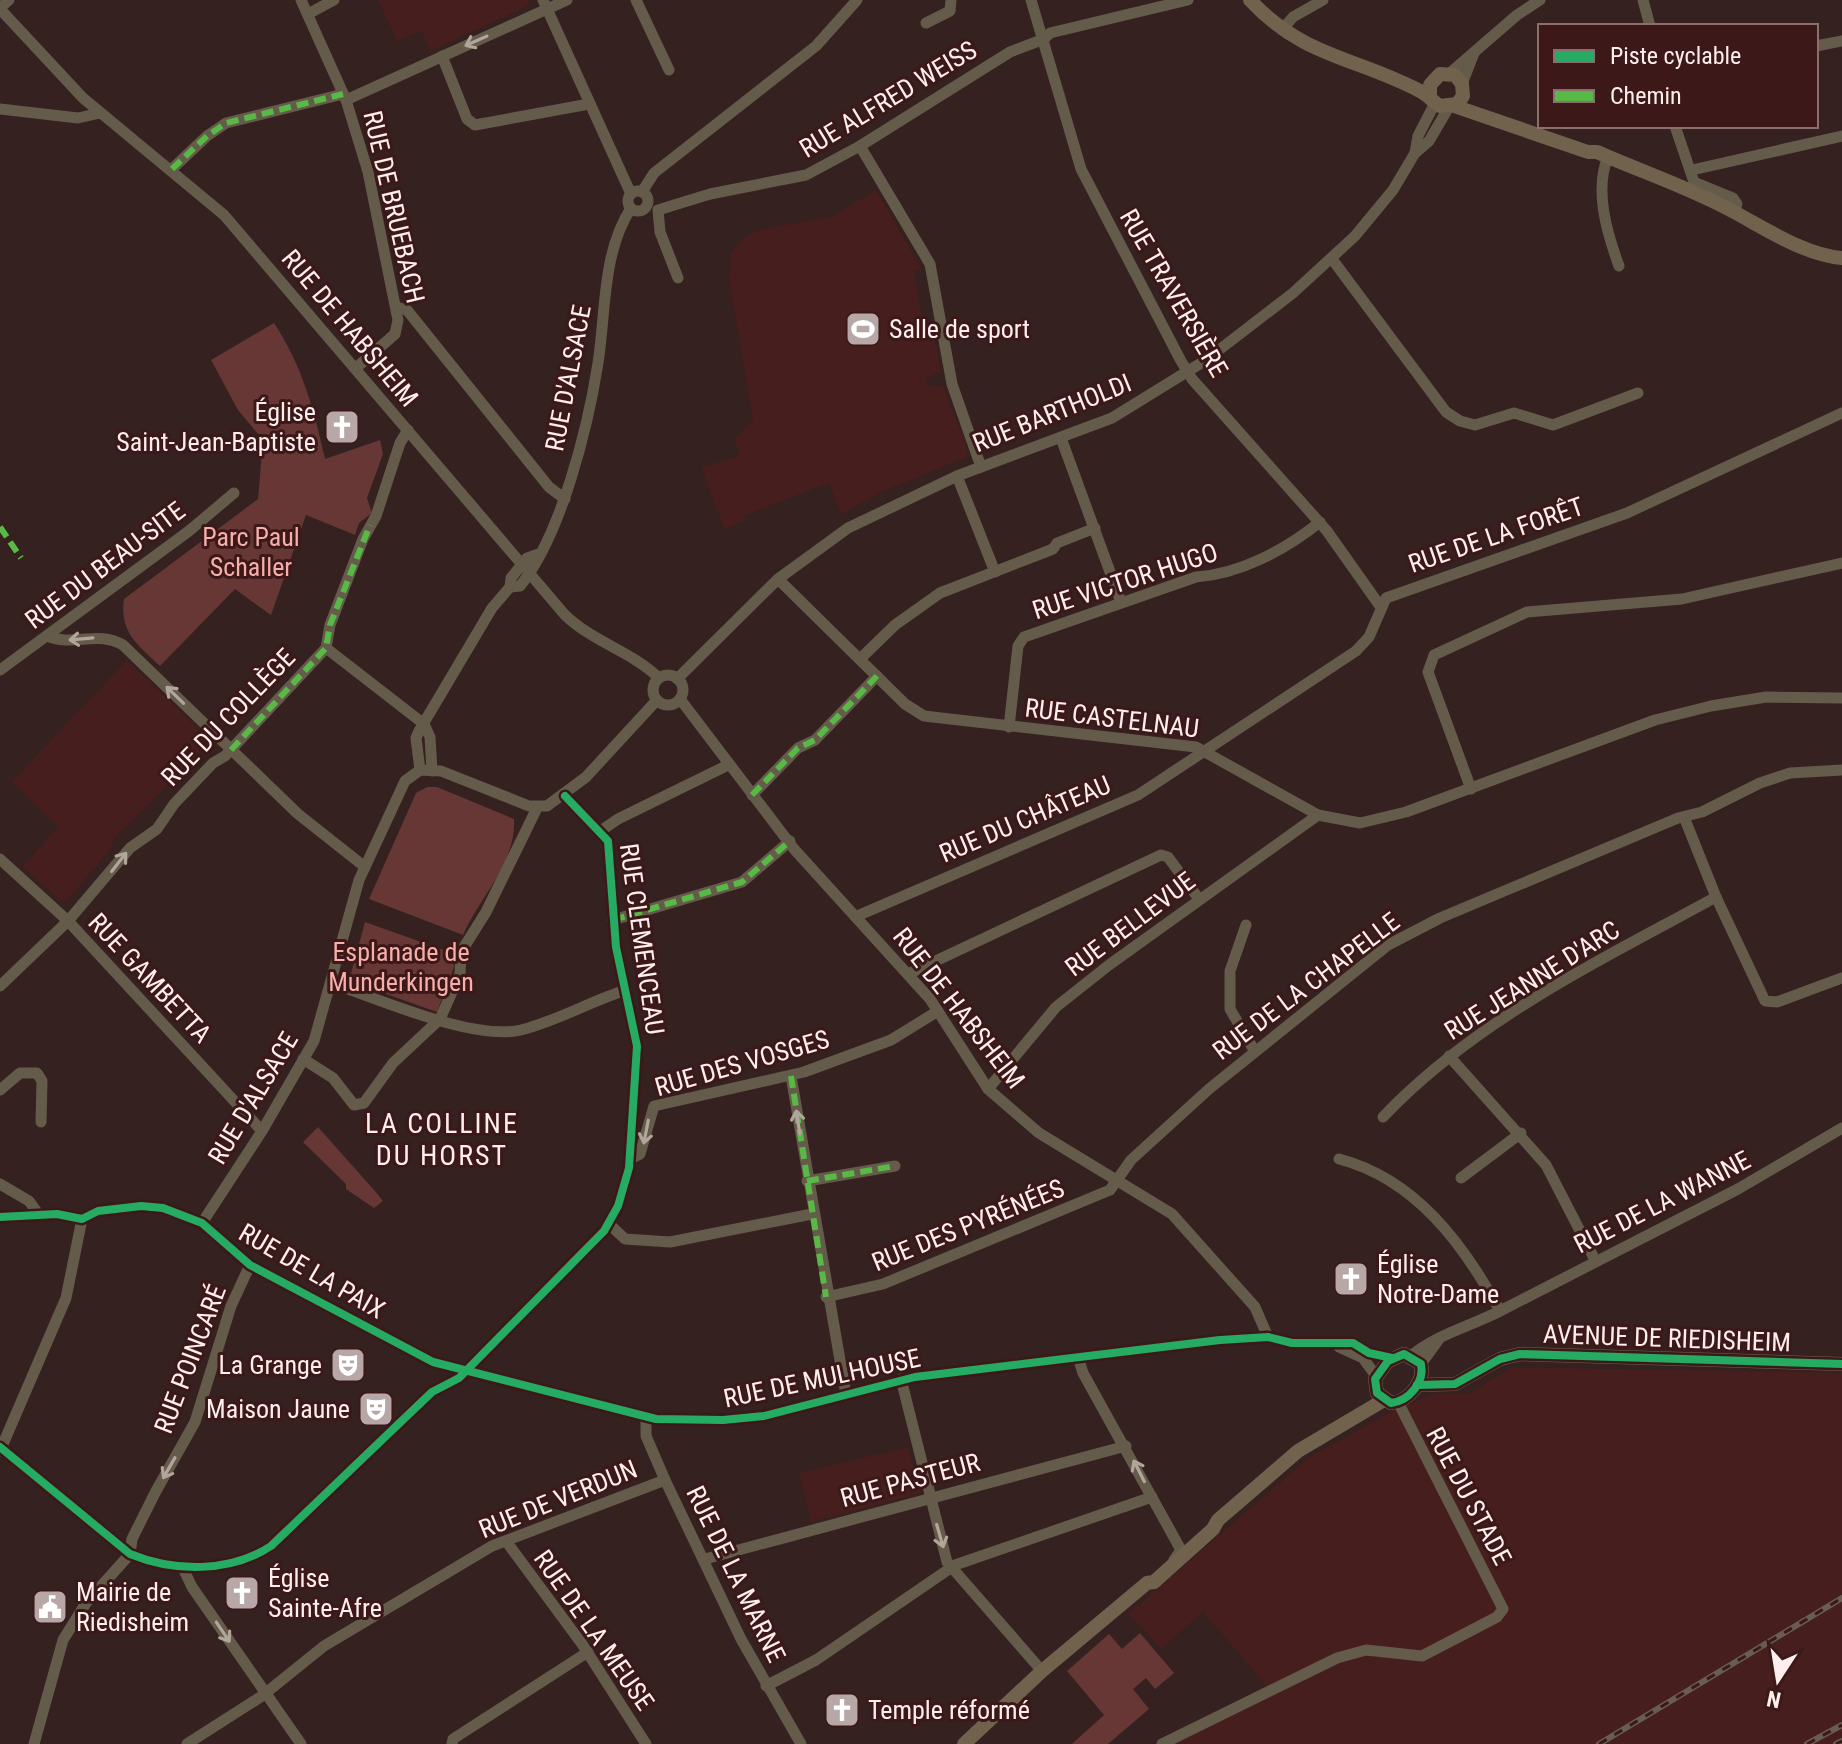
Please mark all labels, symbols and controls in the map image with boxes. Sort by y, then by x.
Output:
legend [1538,24,1818,128]
one-way arrow [464,34,488,49]
street label: RUE ALFRED WEISS [794,34,982,164]
text: Piste cyclable [1610,42,1741,70]
text: Chemin [1610,82,1682,110]
street label: RUE DE BRUEBACH [357,108,431,306]
street label: RUE TRAVERSIÈRE [1114,204,1234,382]
street label: RUE DE HABSHEIM [276,244,424,412]
street label: RUE D'ALSACE [539,302,597,454]
sports icon: Salle de sport [844,310,882,348]
place label: Salle de sport [889,314,1030,344]
street label: RUE BARTHOLDI [968,368,1136,458]
place label: Église Saint-Jean-Baptiste [116,397,316,457]
church icon: Église Saint-Jean-Baptiste [323,408,361,446]
street label: RUE DE LA FORÊT [1404,491,1588,579]
street label: RUE DU BEAU-SITE [19,495,191,635]
park label: Parc Paul Schaller [202,522,300,582]
street label: RUE VICTOR HUGO [1029,537,1221,625]
one-way arrow [68,631,95,646]
street label: RUE DU COLLÈGE [155,642,301,792]
one-way arrow [165,686,185,705]
street label: RUE CASTELNAU [1023,692,1201,744]
street label: RUE DU CHÂTEAU [935,769,1115,869]
street label: RUE CLEMENCEAU [614,841,670,1037]
one-way arrow [110,852,127,873]
street label: RUE BELLEVUE [1059,866,1201,982]
street label: RUE DE LA CHAPELLE [1207,906,1405,1066]
street label: RUE GAMBETTA [82,907,218,1049]
street label: RUE JEANNE D'ARC [1439,914,1625,1046]
street label: RUE DE HABSHEIM [887,922,1031,1094]
park label: Esplanade de Munderkingen [328,937,474,997]
street label: RUE DES VOSGES [651,1024,833,1102]
street label: RUE D'ALSACE [202,1027,304,1169]
district label: LA COLLINE DU HORST [365,1107,519,1172]
one-way arrow [790,1110,805,1135]
one-way arrow [637,1119,652,1144]
street label: RUE DE LA WANNE [1569,1145,1755,1259]
street label: RUE DES PYRÉNÉES [867,1173,1069,1277]
street label: RUE DE LA PAIX [234,1217,390,1325]
place label: Église Notre-Dame [1377,1249,1499,1309]
church icon: Église Notre-Dame [1332,1260,1370,1298]
street label: RUE POINCARÉ [148,1281,232,1437]
street label: AVENUE DE RIEDISHEIM [1543,1319,1791,1357]
street label: RUE DE MULHOUSE [721,1342,923,1414]
theatre icon: La Grange [329,1346,367,1384]
place label: La Grange [218,1350,322,1380]
theatre icon: Maison Jaune [357,1390,395,1428]
place label: Maison Jaune [206,1394,350,1424]
street label: RUE DU STADE [1420,1422,1518,1570]
street label: RUE PASTEUR [837,1447,983,1513]
street label: RUE DE VERDUN [475,1454,641,1544]
one-way arrow [161,1456,177,1479]
one-way arrow [1130,1459,1146,1483]
street label: RUE DE LA MARNE [680,1481,792,1667]
one-way arrow [933,1523,948,1549]
street label: RUE DE LA MEUSE [528,1544,660,1716]
place label: Église Sainte-Afre [268,1563,382,1623]
church icon: Église Sainte-Afre [223,1574,261,1612]
place label: Mairie de Riedisheim [76,1577,189,1637]
public building icon: Mairie de Riedisheim [31,1588,69,1626]
one-way arrow [215,1621,231,1643]
north arrow [1738,1640,1818,1720]
text: N [1765,1685,1783,1713]
church icon: Temple réformé [823,1691,861,1729]
place label: Temple réformé [868,1695,1030,1725]

